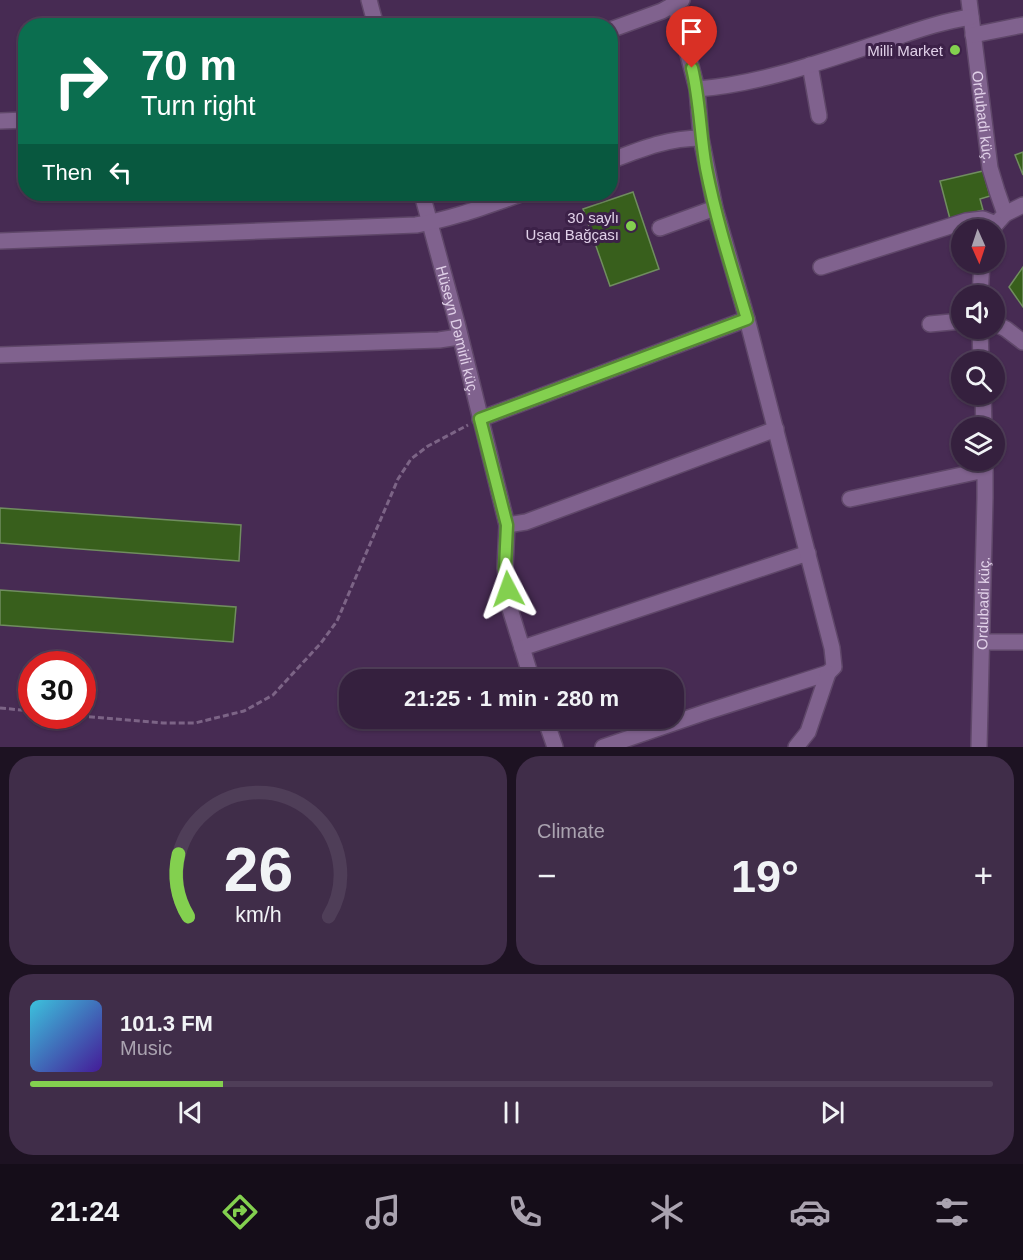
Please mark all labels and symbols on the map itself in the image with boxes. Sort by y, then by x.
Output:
pin [666,6,717,68]
place label: Milli Market [867,42,944,59]
marker: Milli Market [948,43,962,57]
street label: Ordubadi küç. [969,70,998,164]
place label: 30 saylı Uşaq Bağçası [526,209,619,243]
marker: 30 saylı Uşaq Bağçası [624,219,638,233]
north arrow [951,219,1005,273]
street label: Hüseyn Dəmirli küç. [433,263,483,397]
street label: Ordubadi küç. [973,556,992,650]
position arrow [476,557,540,621]
speed limit sign: 30 [18,651,96,729]

